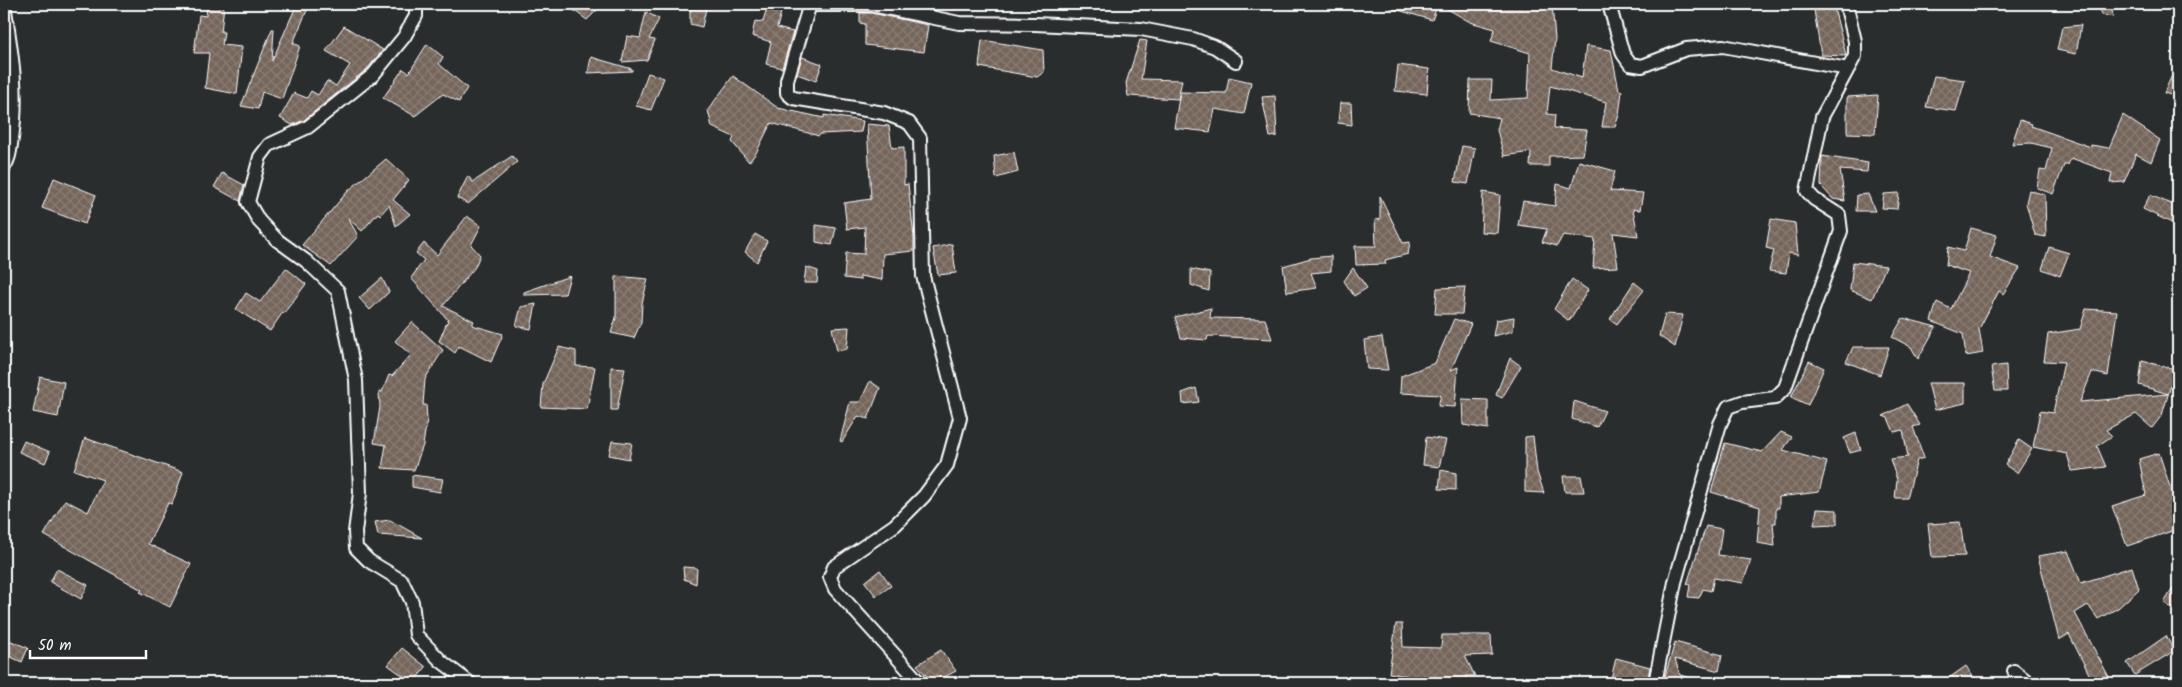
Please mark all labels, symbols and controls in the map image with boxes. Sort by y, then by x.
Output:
scale bar [30,627,146,659]
text: 50 m [38,634,72,658]

